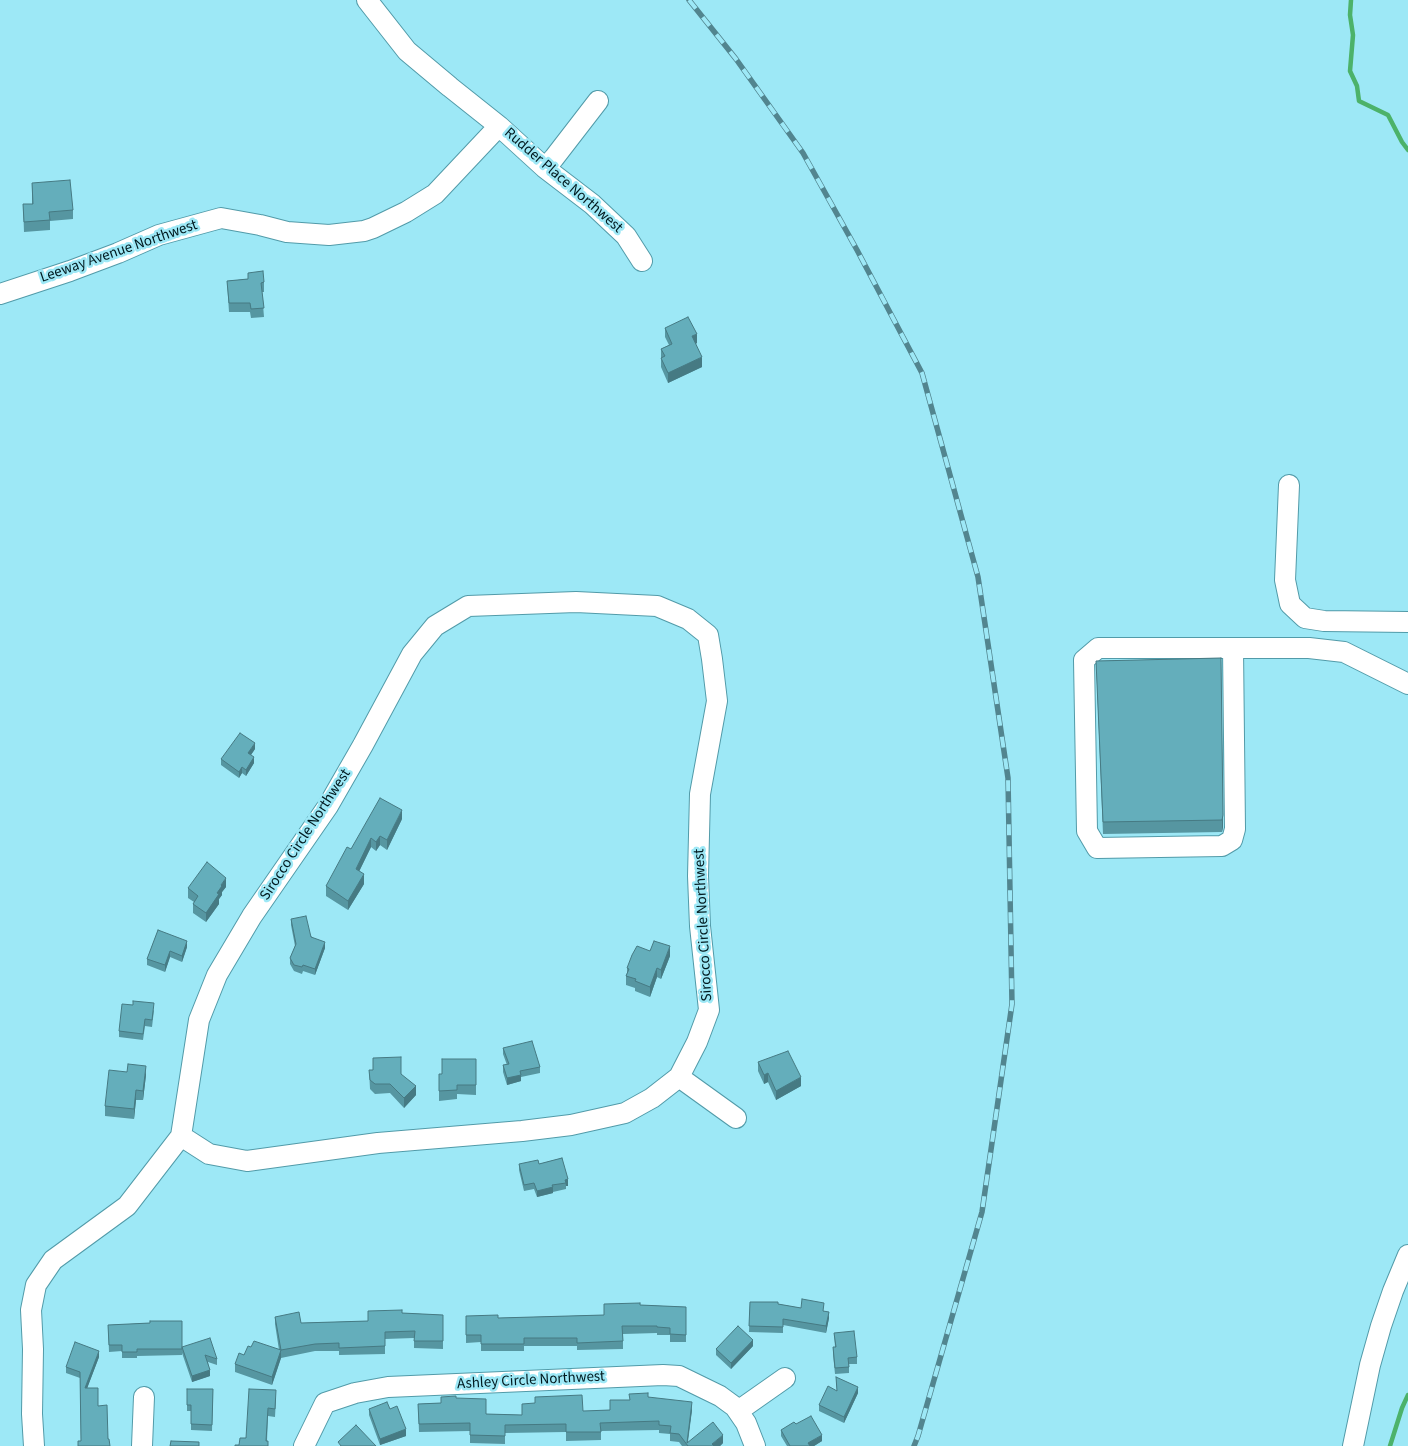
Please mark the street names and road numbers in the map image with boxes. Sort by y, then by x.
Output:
street label: Rudder Place Northwest [500,125,626,237]
street label: Leeway Avenue Northwest [38,217,200,287]
street label: Sirocco Circle Northwest [257,766,355,904]
street label: Sirocco Circle Northwest [691,848,717,1002]
street label: Ashley Circle Northwest [457,1368,605,1394]

